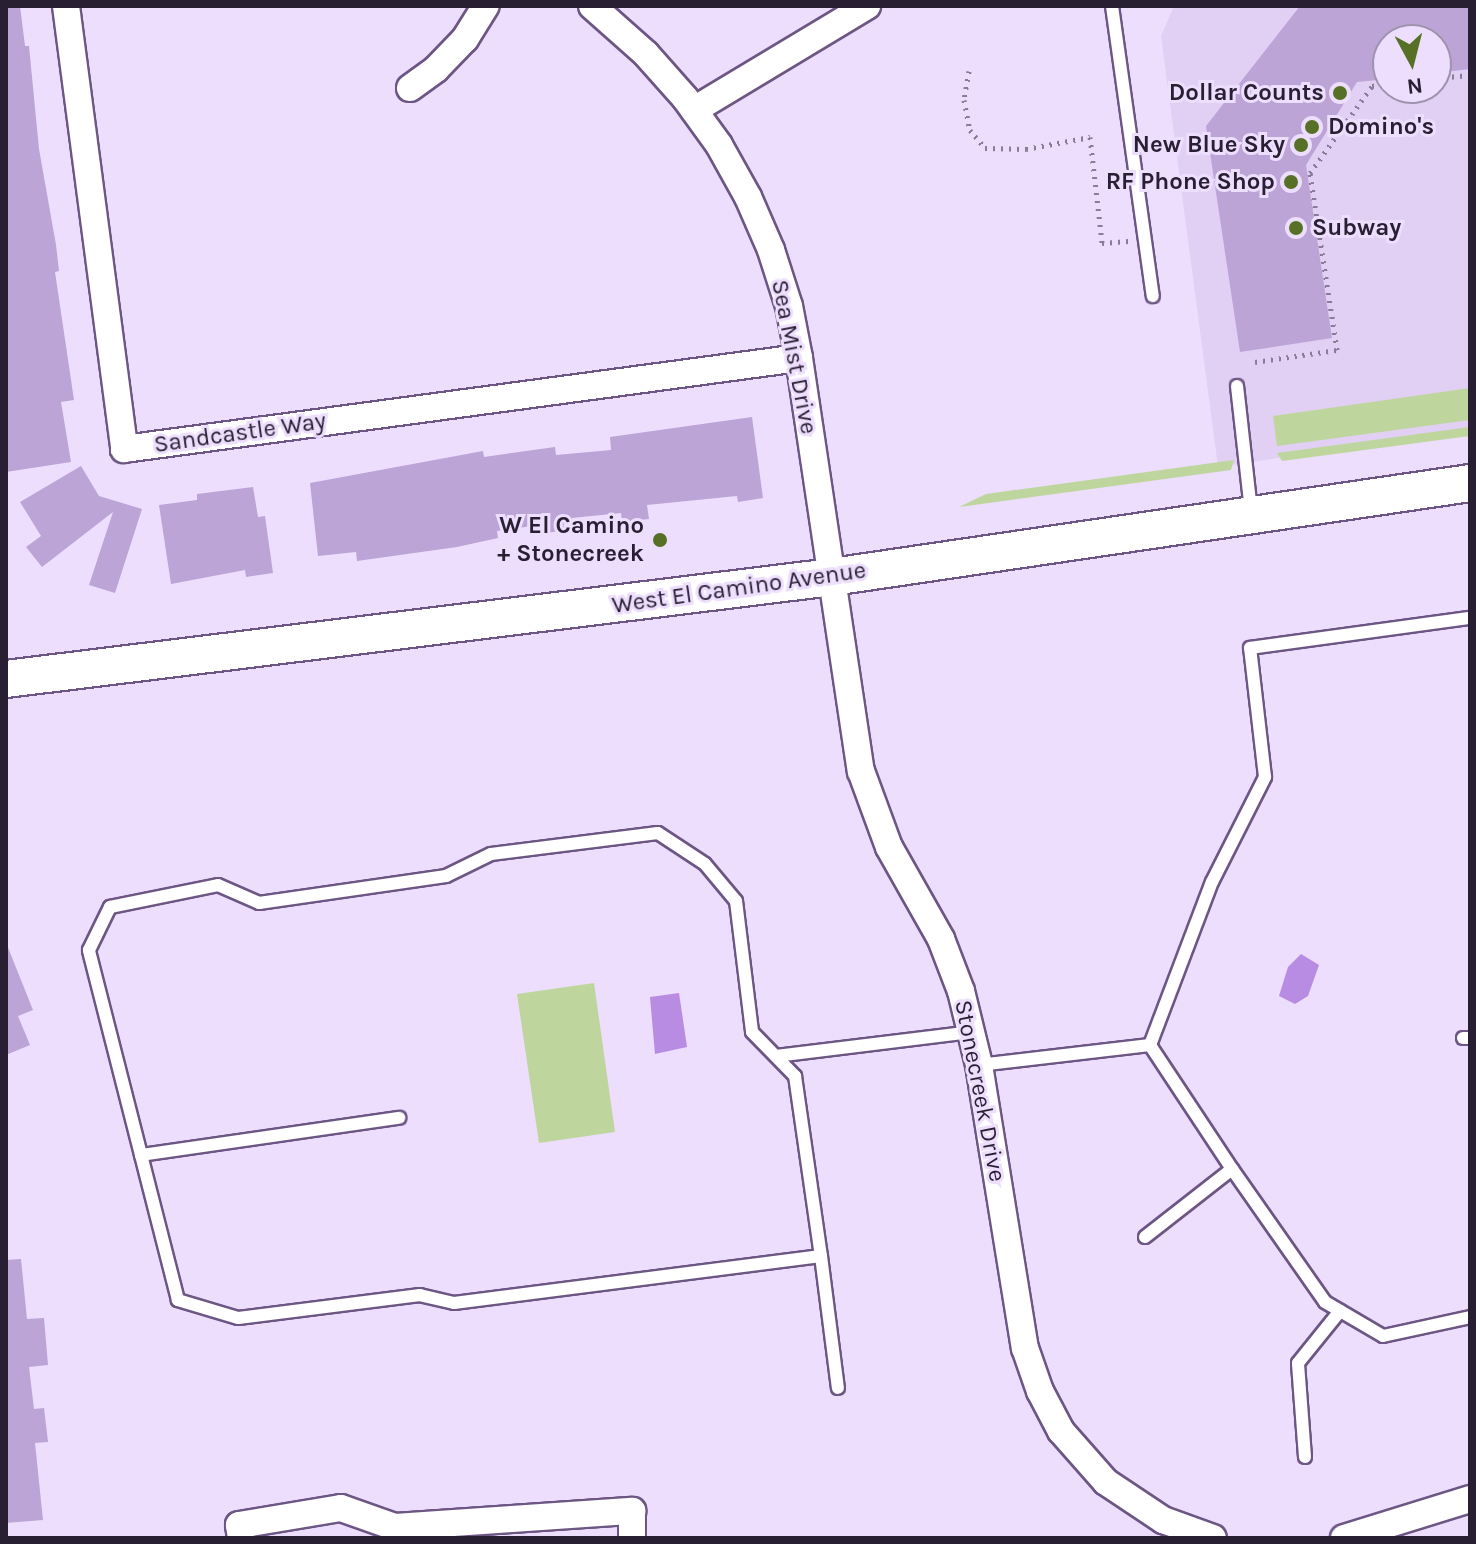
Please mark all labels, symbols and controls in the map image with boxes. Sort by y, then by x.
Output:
north arrow [1372,24,1452,104]
text: N [1405,72,1424,100]
place label: Dollar Counts [1169,79,1324,107]
marker: Dollar Counts [1331,84,1349,102]
place label: Domino's [1328,113,1434,141]
marker: Domino's [1303,118,1321,136]
place label: New Blue Sky [1133,131,1285,159]
marker: New Blue Sky [1292,136,1310,154]
place label: RF Phone Shop [1106,168,1275,196]
marker: RF Phone Shop [1282,173,1300,191]
place label: Subway [1312,214,1401,242]
marker: Subway [1287,219,1305,237]
street label: Sea Mist Drive [765,277,823,437]
street label: Sandcastle Way [152,407,328,459]
place label: W El Camino + Stonecreek [497,512,644,568]
marker: W El Camino + Stonecreek [651,531,669,549]
street label: West El Camino Avenue [610,556,868,620]
street label: Stonecreek Drive [948,998,1012,1184]

